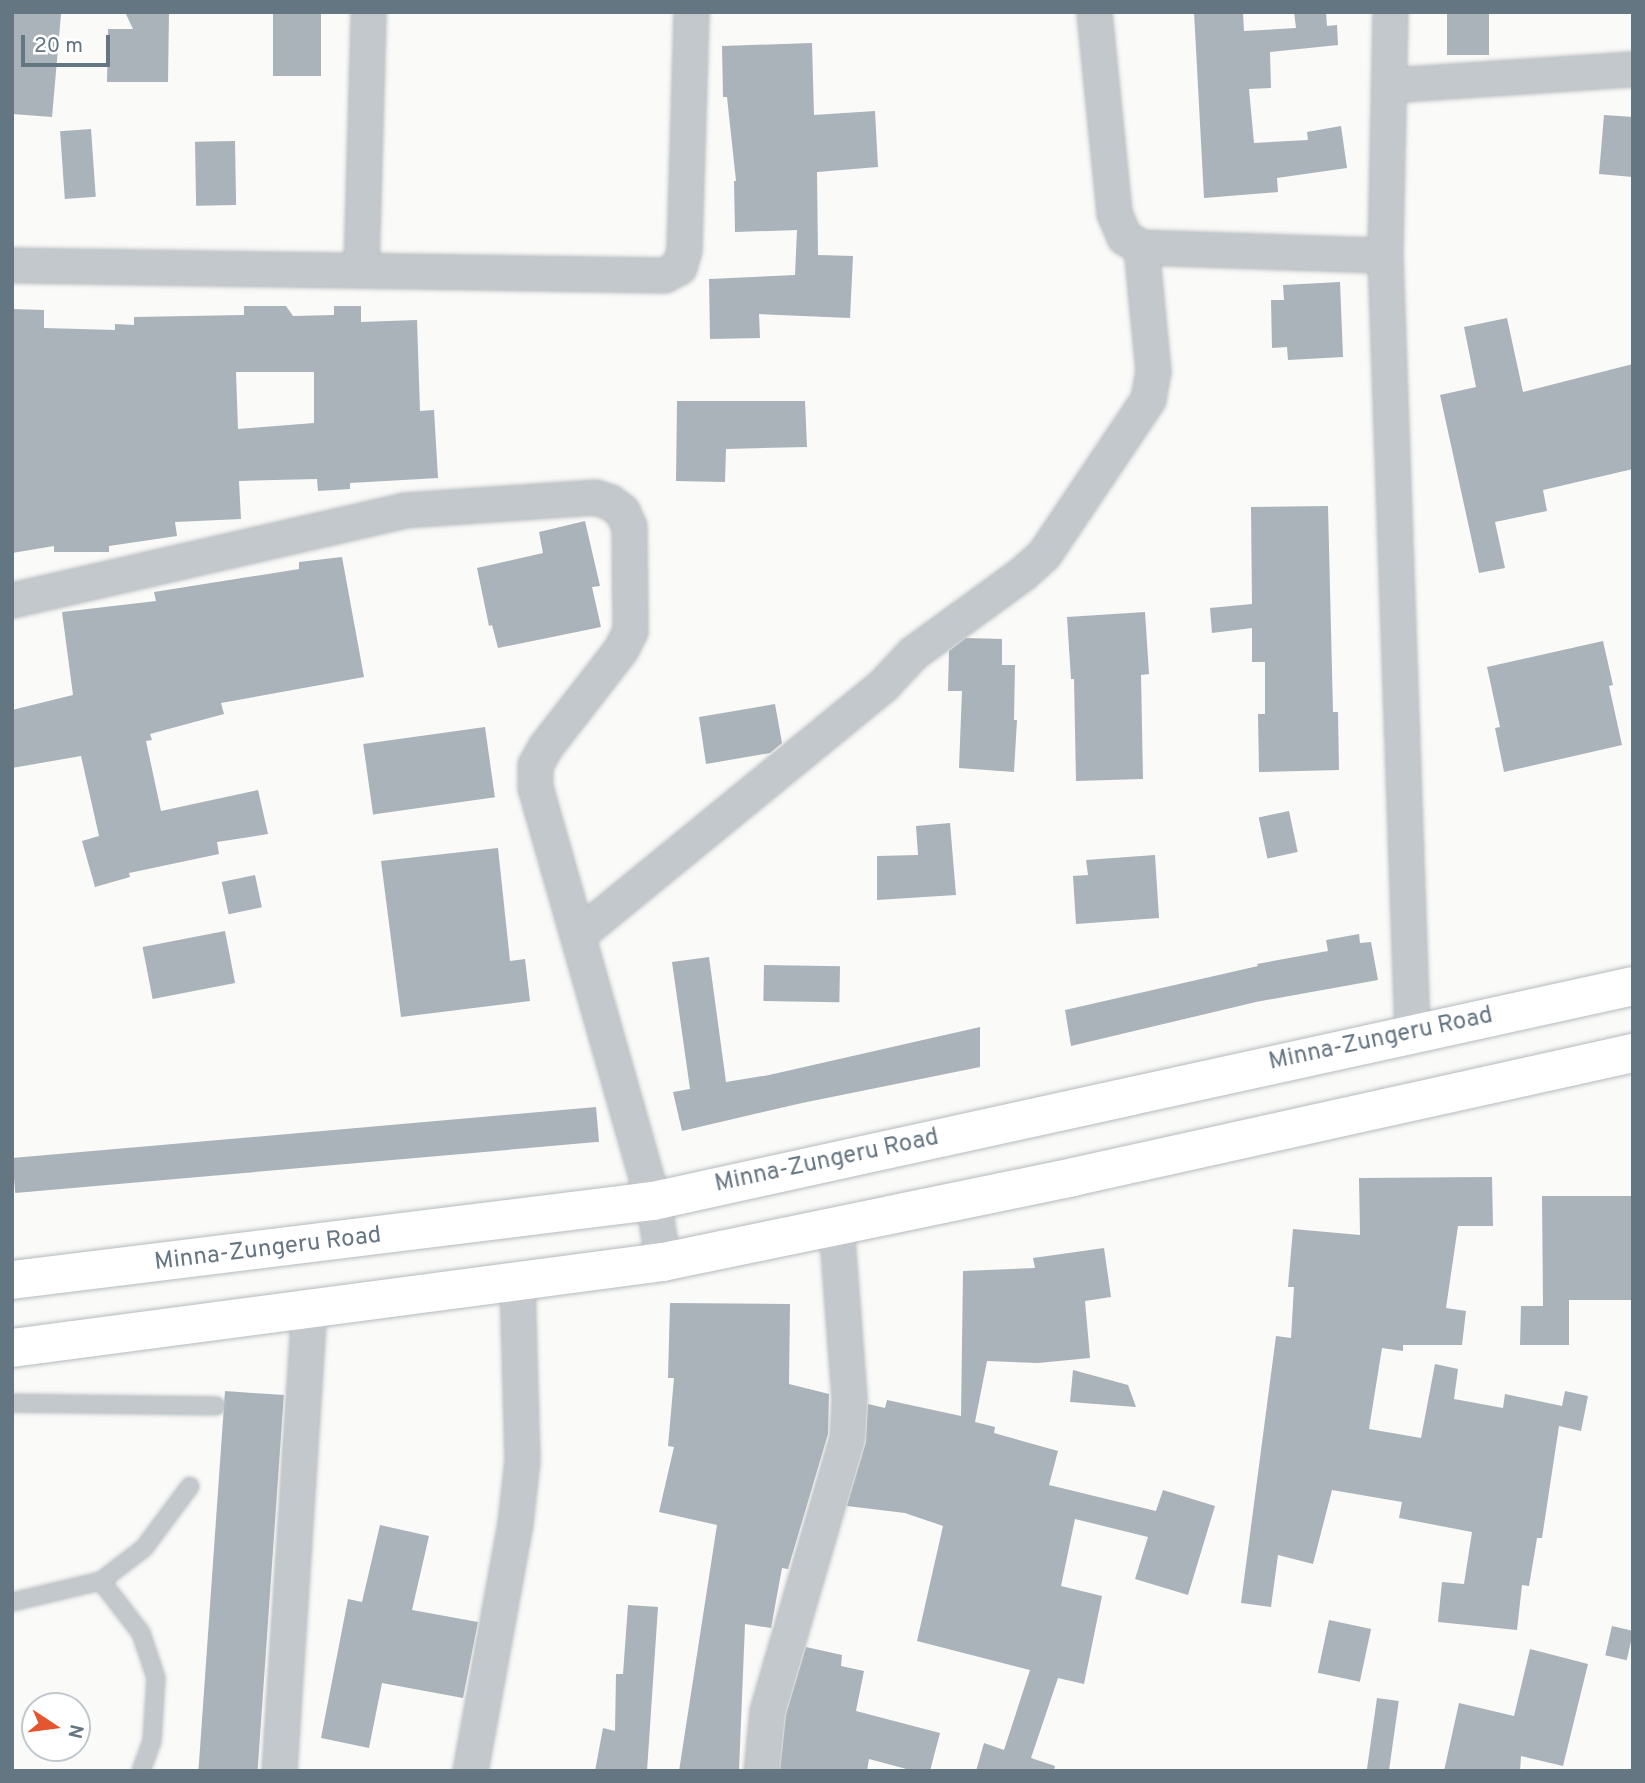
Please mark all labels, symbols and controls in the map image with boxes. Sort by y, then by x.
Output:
scale bar [24,21,114,65]
text: 20 m [34,33,83,60]
street label: Minna-Zungeru Road [1266,1002,1496,1078]
street label: Minna-Zungeru Road [712,1124,942,1200]
street label: Minna-Zungeru Road [153,1222,383,1278]
north arrow [21,1692,91,1762]
text: N [61,1722,88,1741]

